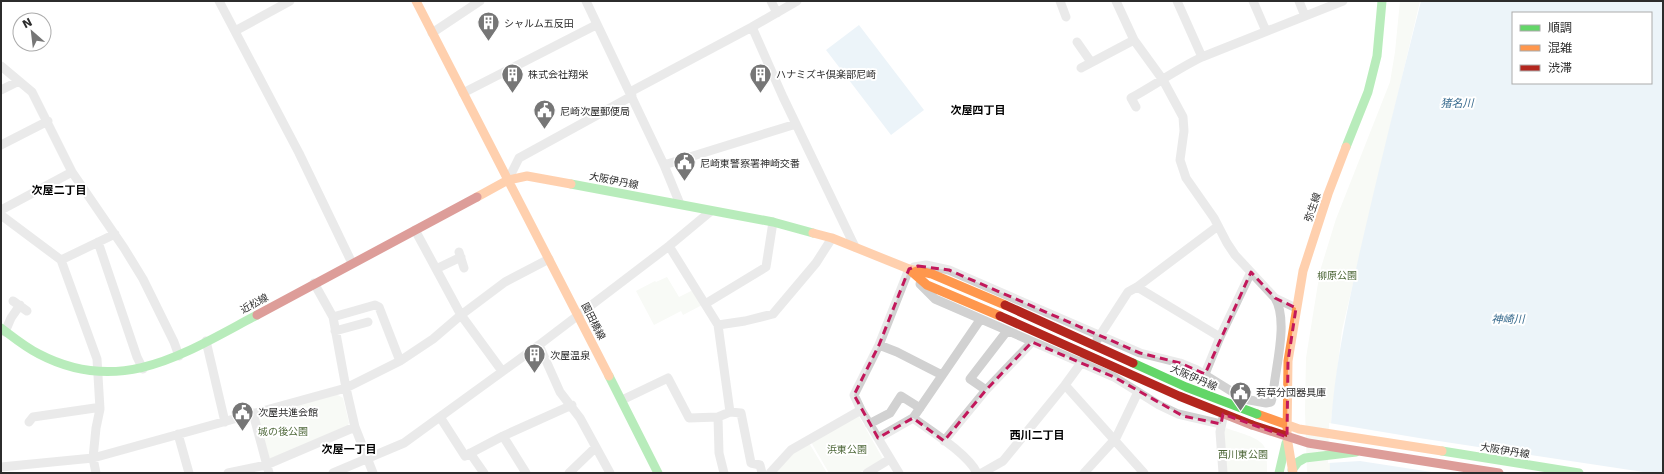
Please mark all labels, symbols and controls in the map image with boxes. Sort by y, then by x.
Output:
building icon: シャルム五反田 [475,10,501,43]
north arrow [12,12,52,52]
legend [1512,12,1652,84]
text: N [20,16,35,32]
place label: シャルム五反田 [504,18,574,29]
text: 順調 [1548,21,1572,35]
text: 混雑 [1548,41,1572,55]
building icon: 株式会社翔栄 [500,61,526,94]
building icon: ハナミズキ倶楽部尼崎 [747,61,773,94]
text: 渋滞 [1548,61,1572,75]
place label: 株式会社翔栄 [528,69,589,80]
place label: ハナミズキ倶楽部尼崎 [776,69,876,80]
water label: 猪名川 [1441,97,1474,110]
public building icon: 尼崎次屋郵便局 [531,98,557,131]
district label: 次屋四丁目 [951,104,1006,117]
place label: 尼崎次屋郵便局 [560,106,630,117]
public building icon: 尼崎東警察署神崎交番 [671,150,697,183]
place label: 尼崎東警察署神崎交番 [700,158,800,169]
street label: 大阪伊丹線 [588,170,639,191]
district label: 次屋二丁目 [32,184,87,197]
street label: 弥生線 [1302,191,1323,223]
park label: 柳原公園 [1317,270,1357,281]
street label: 近松線 [238,292,270,315]
street label: 園田橋線 [580,301,608,342]
water label: 神崎川 [1492,313,1525,326]
building icon: 次屋温泉 [522,342,548,375]
place label: 次屋温泉 [550,350,591,361]
street label: 大阪伊丹線 [1169,363,1219,392]
public building icon: 若草分団器具庫 [1228,379,1254,412]
place label: 若草分団器具庫 [1256,387,1326,398]
public building icon: 次屋共進会館 [229,399,255,432]
place label: 次屋共進会館 [258,407,318,418]
park label: 城の後公園 [258,426,308,437]
district label: 西川二丁目 [1010,429,1065,442]
street label: 大阪伊丹線 [1479,441,1530,460]
district label: 次屋一丁目 [322,443,377,456]
park label: 浜東公園 [827,444,867,455]
park label: 西川東公園 [1218,449,1268,460]

